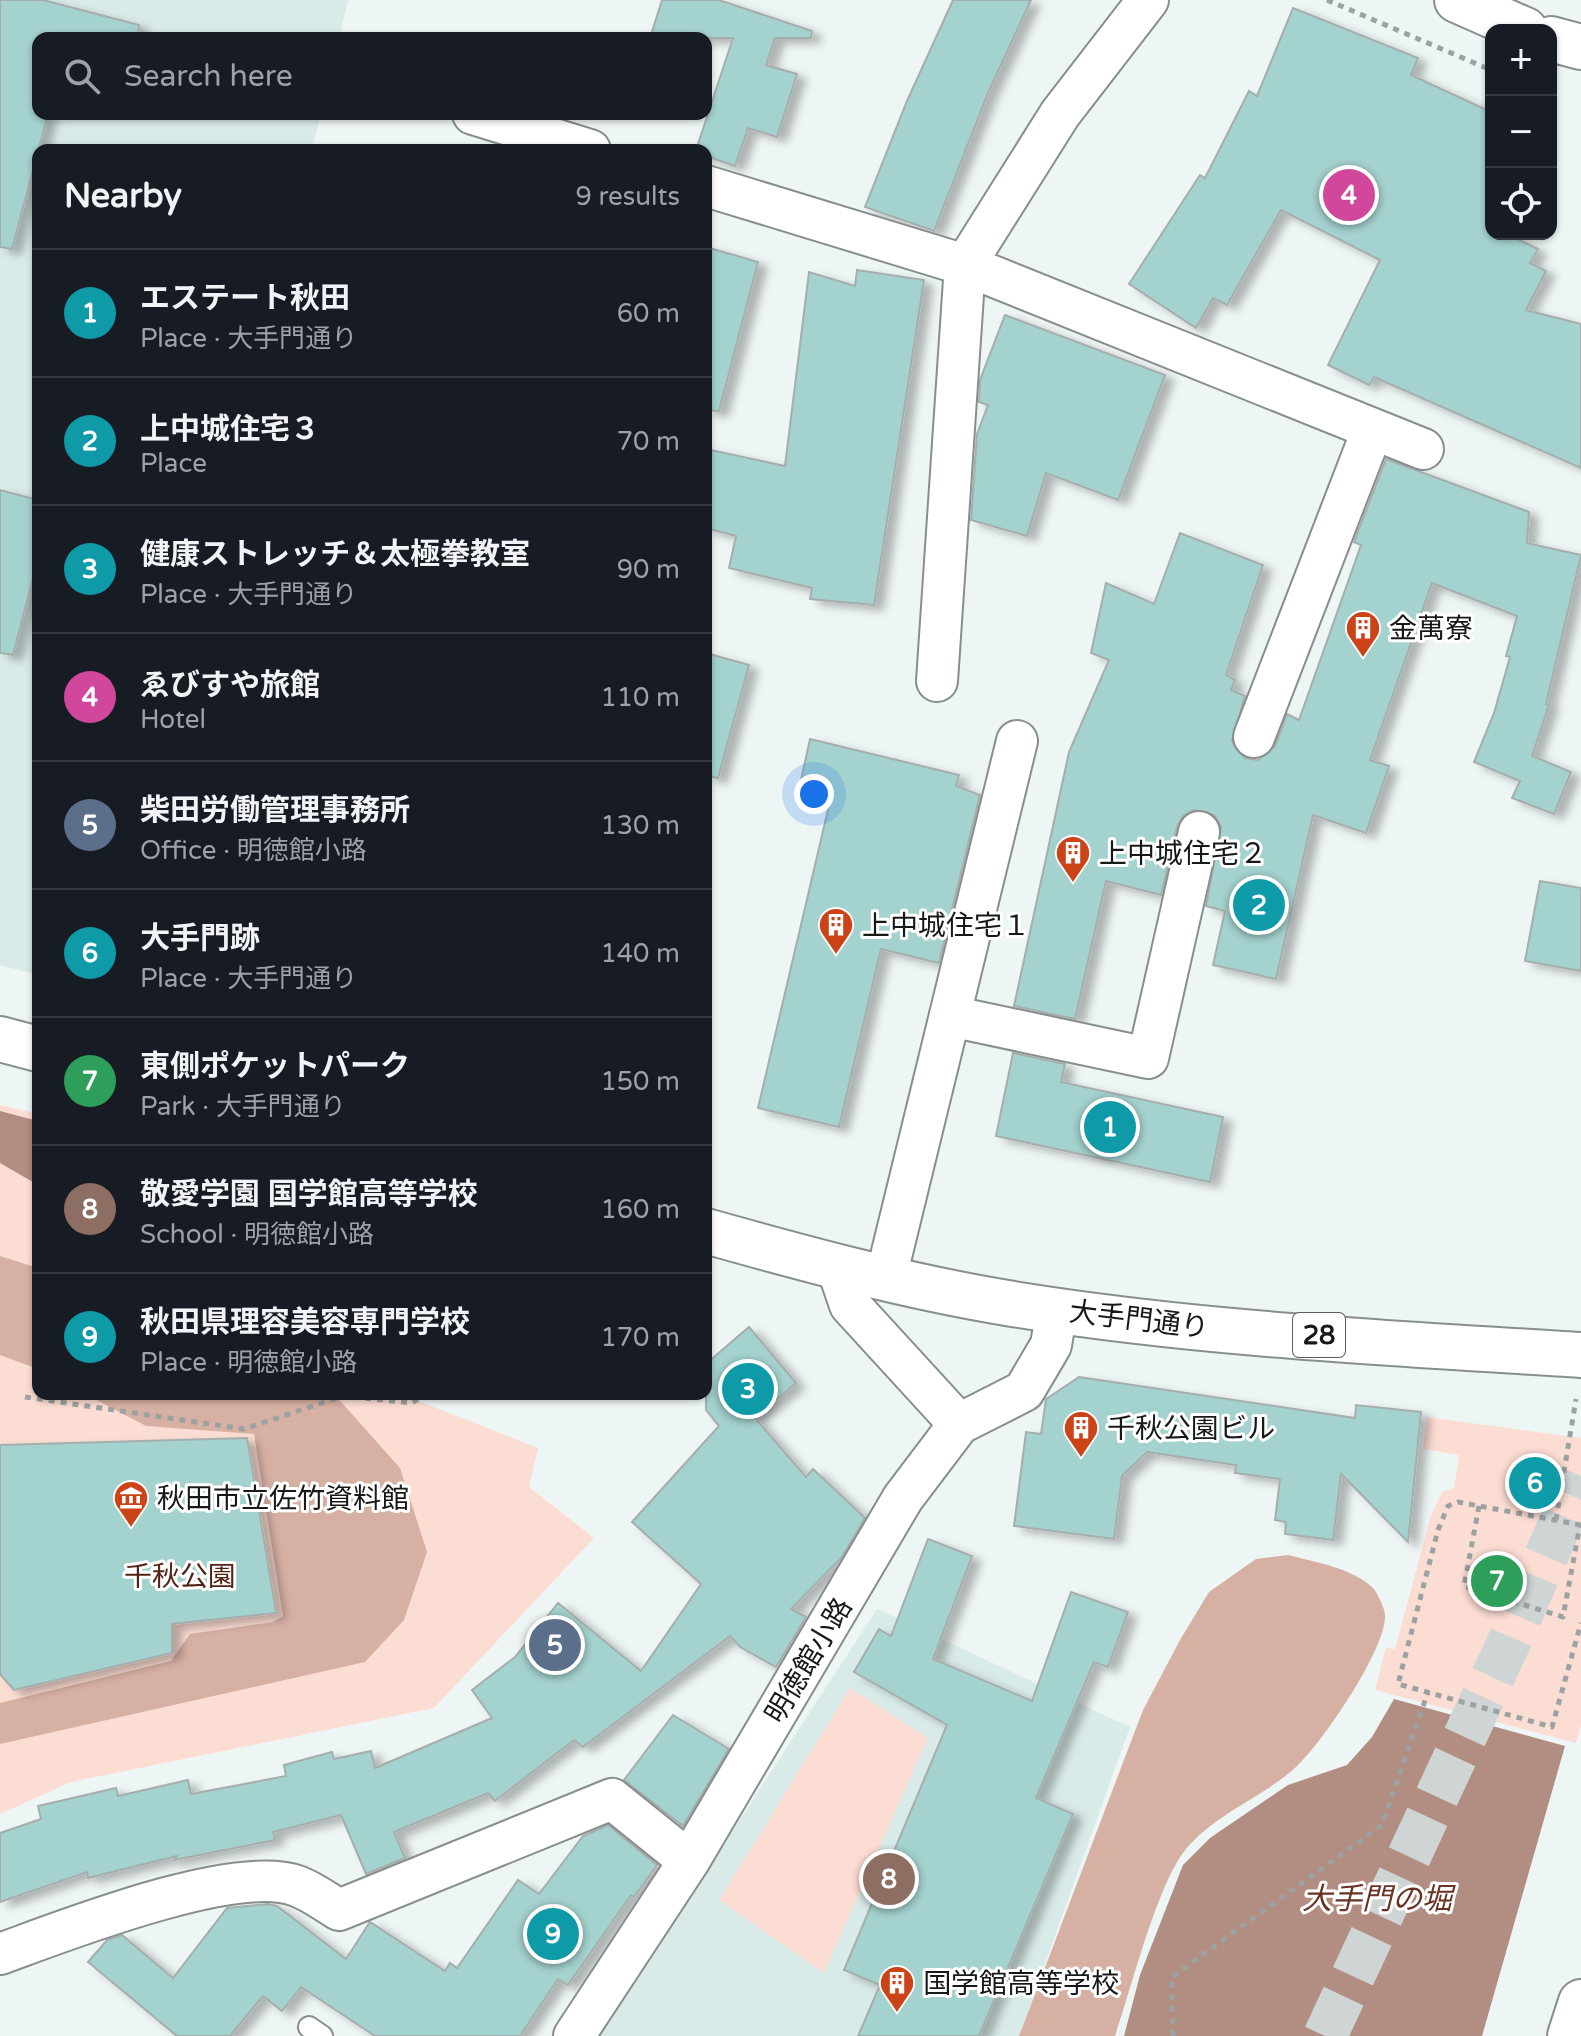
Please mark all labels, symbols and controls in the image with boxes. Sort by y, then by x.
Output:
map controls [1485,24,1557,240]
button: + [1485,24,1557,96]
search box [32,32,712,120]
icon: search [60,54,104,98]
text: Search here [124,58,293,95]
button: − [1485,96,1557,168]
pin: 4 [1323,165,1375,225]
button: locate [1485,168,1557,240]
text: Nearby [64,176,182,217]
text: 9 results [575,181,680,212]
text: エステート秋田 [140,280,350,317]
text: 1 [82,298,98,329]
text: 60 m [617,298,680,329]
text: Place · 大手門通り [140,323,357,354]
text: 上中城住宅３ [140,411,320,448]
text: 2 [82,426,98,457]
text: 70 m [617,426,680,457]
text: Place [140,448,207,479]
text: 健康ストレッチ＆太極拳教室 [140,536,530,573]
text: 3 [82,554,98,585]
text: 90 m [617,554,680,585]
text: Place · 大手門通り [140,579,357,610]
building icon: 金萬寮 [1344,609,1382,659]
place label: 金萬寮 [1389,612,1473,646]
text: ゑびすや旅館 [140,667,320,704]
text: 4 [82,682,98,713]
text: 110 m [600,682,680,713]
text: Hotel [140,704,206,735]
your location [794,774,834,814]
text: 柴田労働管理事務所 [140,792,410,829]
text: 5 [82,810,98,841]
text: 130 m [600,810,680,841]
building icon: 上中城住宅２ [1054,834,1092,884]
text: Office · 明徳館小路 [140,835,367,866]
place label: 上中城住宅２ [1099,837,1267,871]
pin: 2 [1233,875,1285,935]
building icon: 上中城住宅１ [817,906,855,956]
place label: 上中城住宅１ [862,909,1030,943]
text: 大手門跡 [140,920,260,957]
text: 6 [82,938,98,969]
text: 140 m [600,938,680,969]
text: Place · 大手門通り [140,963,357,994]
text: 東側ポケットパーク [140,1048,410,1085]
text: 7 [82,1066,98,1097]
text: 150 m [600,1066,680,1097]
text: Park · 大手門通り [140,1091,346,1122]
pin: 1 [1084,1097,1136,1157]
text: 敬愛学園 国学館高等学校 [140,1176,478,1213]
text: 8 [82,1194,98,1225]
text: 160 m [600,1194,680,1225]
text: School · 明徳館小路 [140,1219,374,1250]
street label: 大手門通り [1067,1295,1210,1345]
text: 秋田県理容美容専門学校 [140,1304,470,1341]
road number: 28 [1293,1313,1345,1357]
text: 9 [82,1322,98,1353]
text: 170 m [600,1322,680,1353]
text: Place · 明徳館小路 [140,1347,357,1378]
pin: 3 [722,1359,774,1419]
building icon: 千秋公園ビル [1062,1409,1100,1459]
place label: 千秋公園ビル [1107,1412,1275,1446]
pin: 6 [1509,1453,1561,1513]
museum icon: 秋田市立佐竹資料館 [112,1479,150,1529]
place label: 秋田市立佐竹資料館 [157,1482,409,1516]
pin: 7 [1471,1551,1523,1611]
park label: 千秋公園 [124,1560,236,1594]
street label: 明徳館小路 [758,1592,859,1729]
pin: 5 [529,1615,581,1675]
pin: 8 [863,1849,915,1909]
water label: 大手門の堀 [1302,1881,1456,1918]
pin: 9 [527,1904,579,1964]
building icon: 国学館高等学校 [878,1964,916,2014]
place label: 国学館高等学校 [923,1967,1119,2001]

